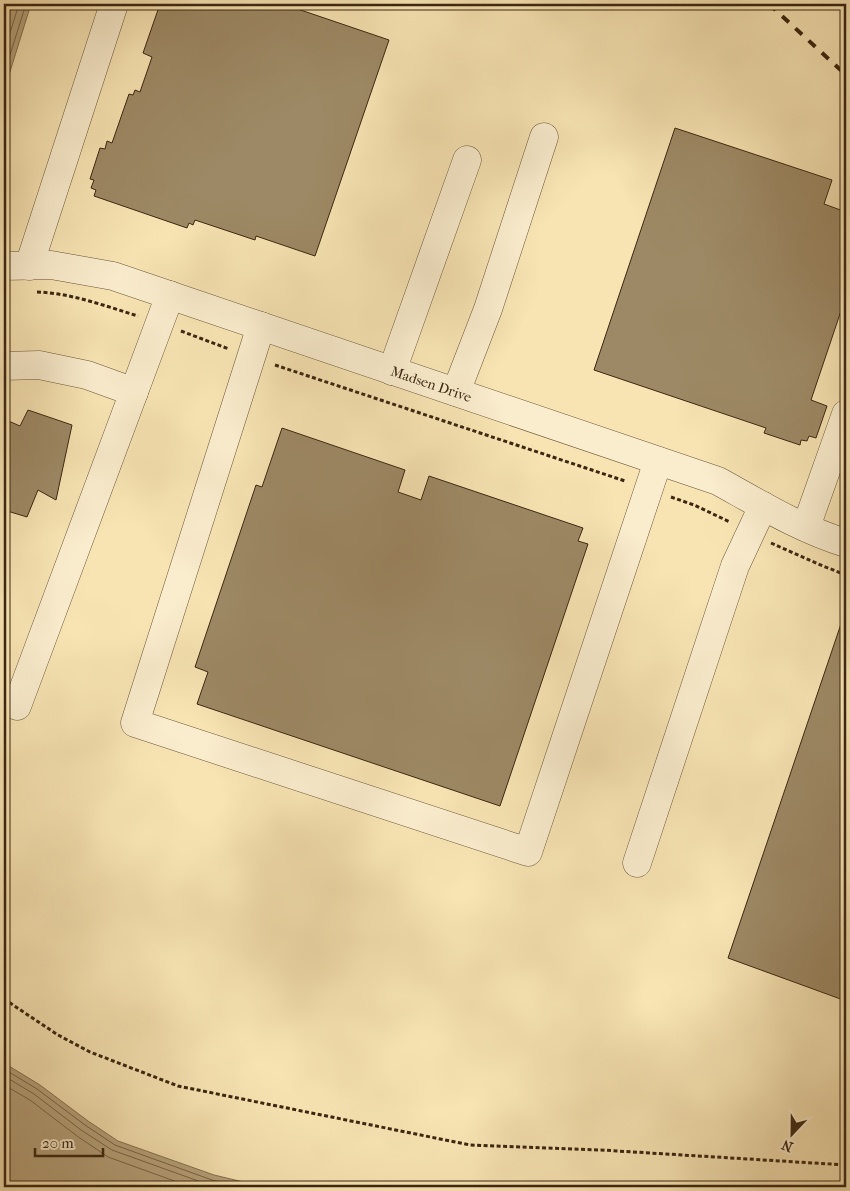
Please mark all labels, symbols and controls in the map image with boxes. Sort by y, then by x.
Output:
street label: Madsen Drive [388,363,474,406]
north arrow [768,1108,818,1158]
scale bar [35,1126,102,1158]
text: 20 m [42,1134,74,1152]
text: N [779,1136,795,1155]

